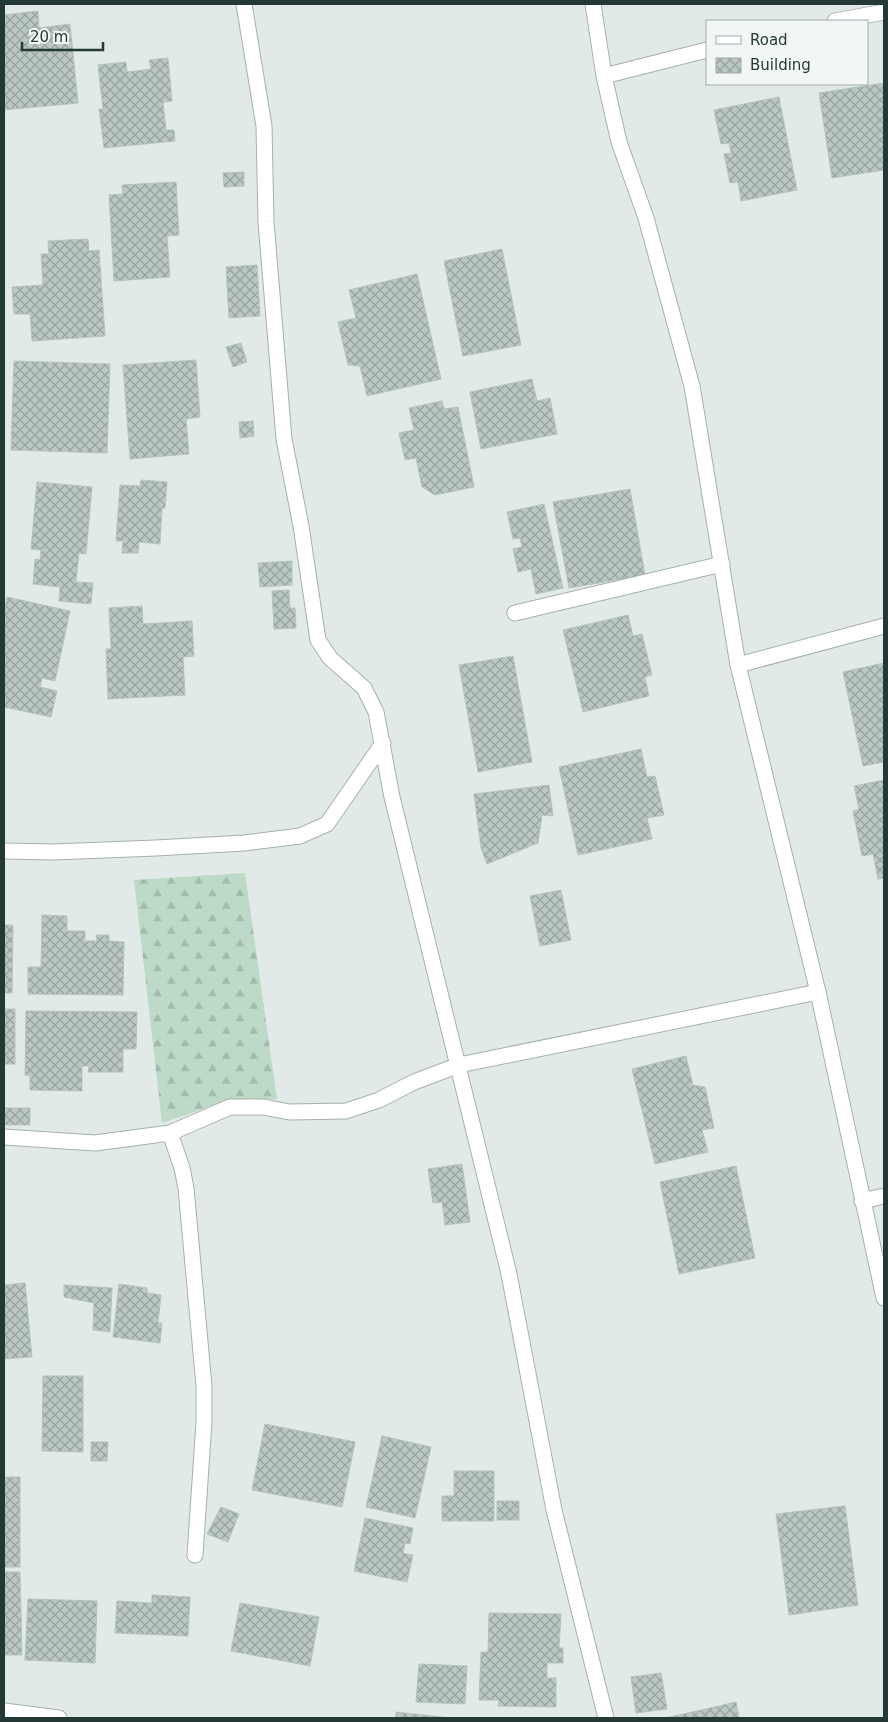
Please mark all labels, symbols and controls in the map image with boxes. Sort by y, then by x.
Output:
scale bar [22,20,104,52]
legend [706,20,868,85]
text: 20 m [30,28,68,46]
text: Road [750,31,788,49]
text: Building [750,56,811,74]

